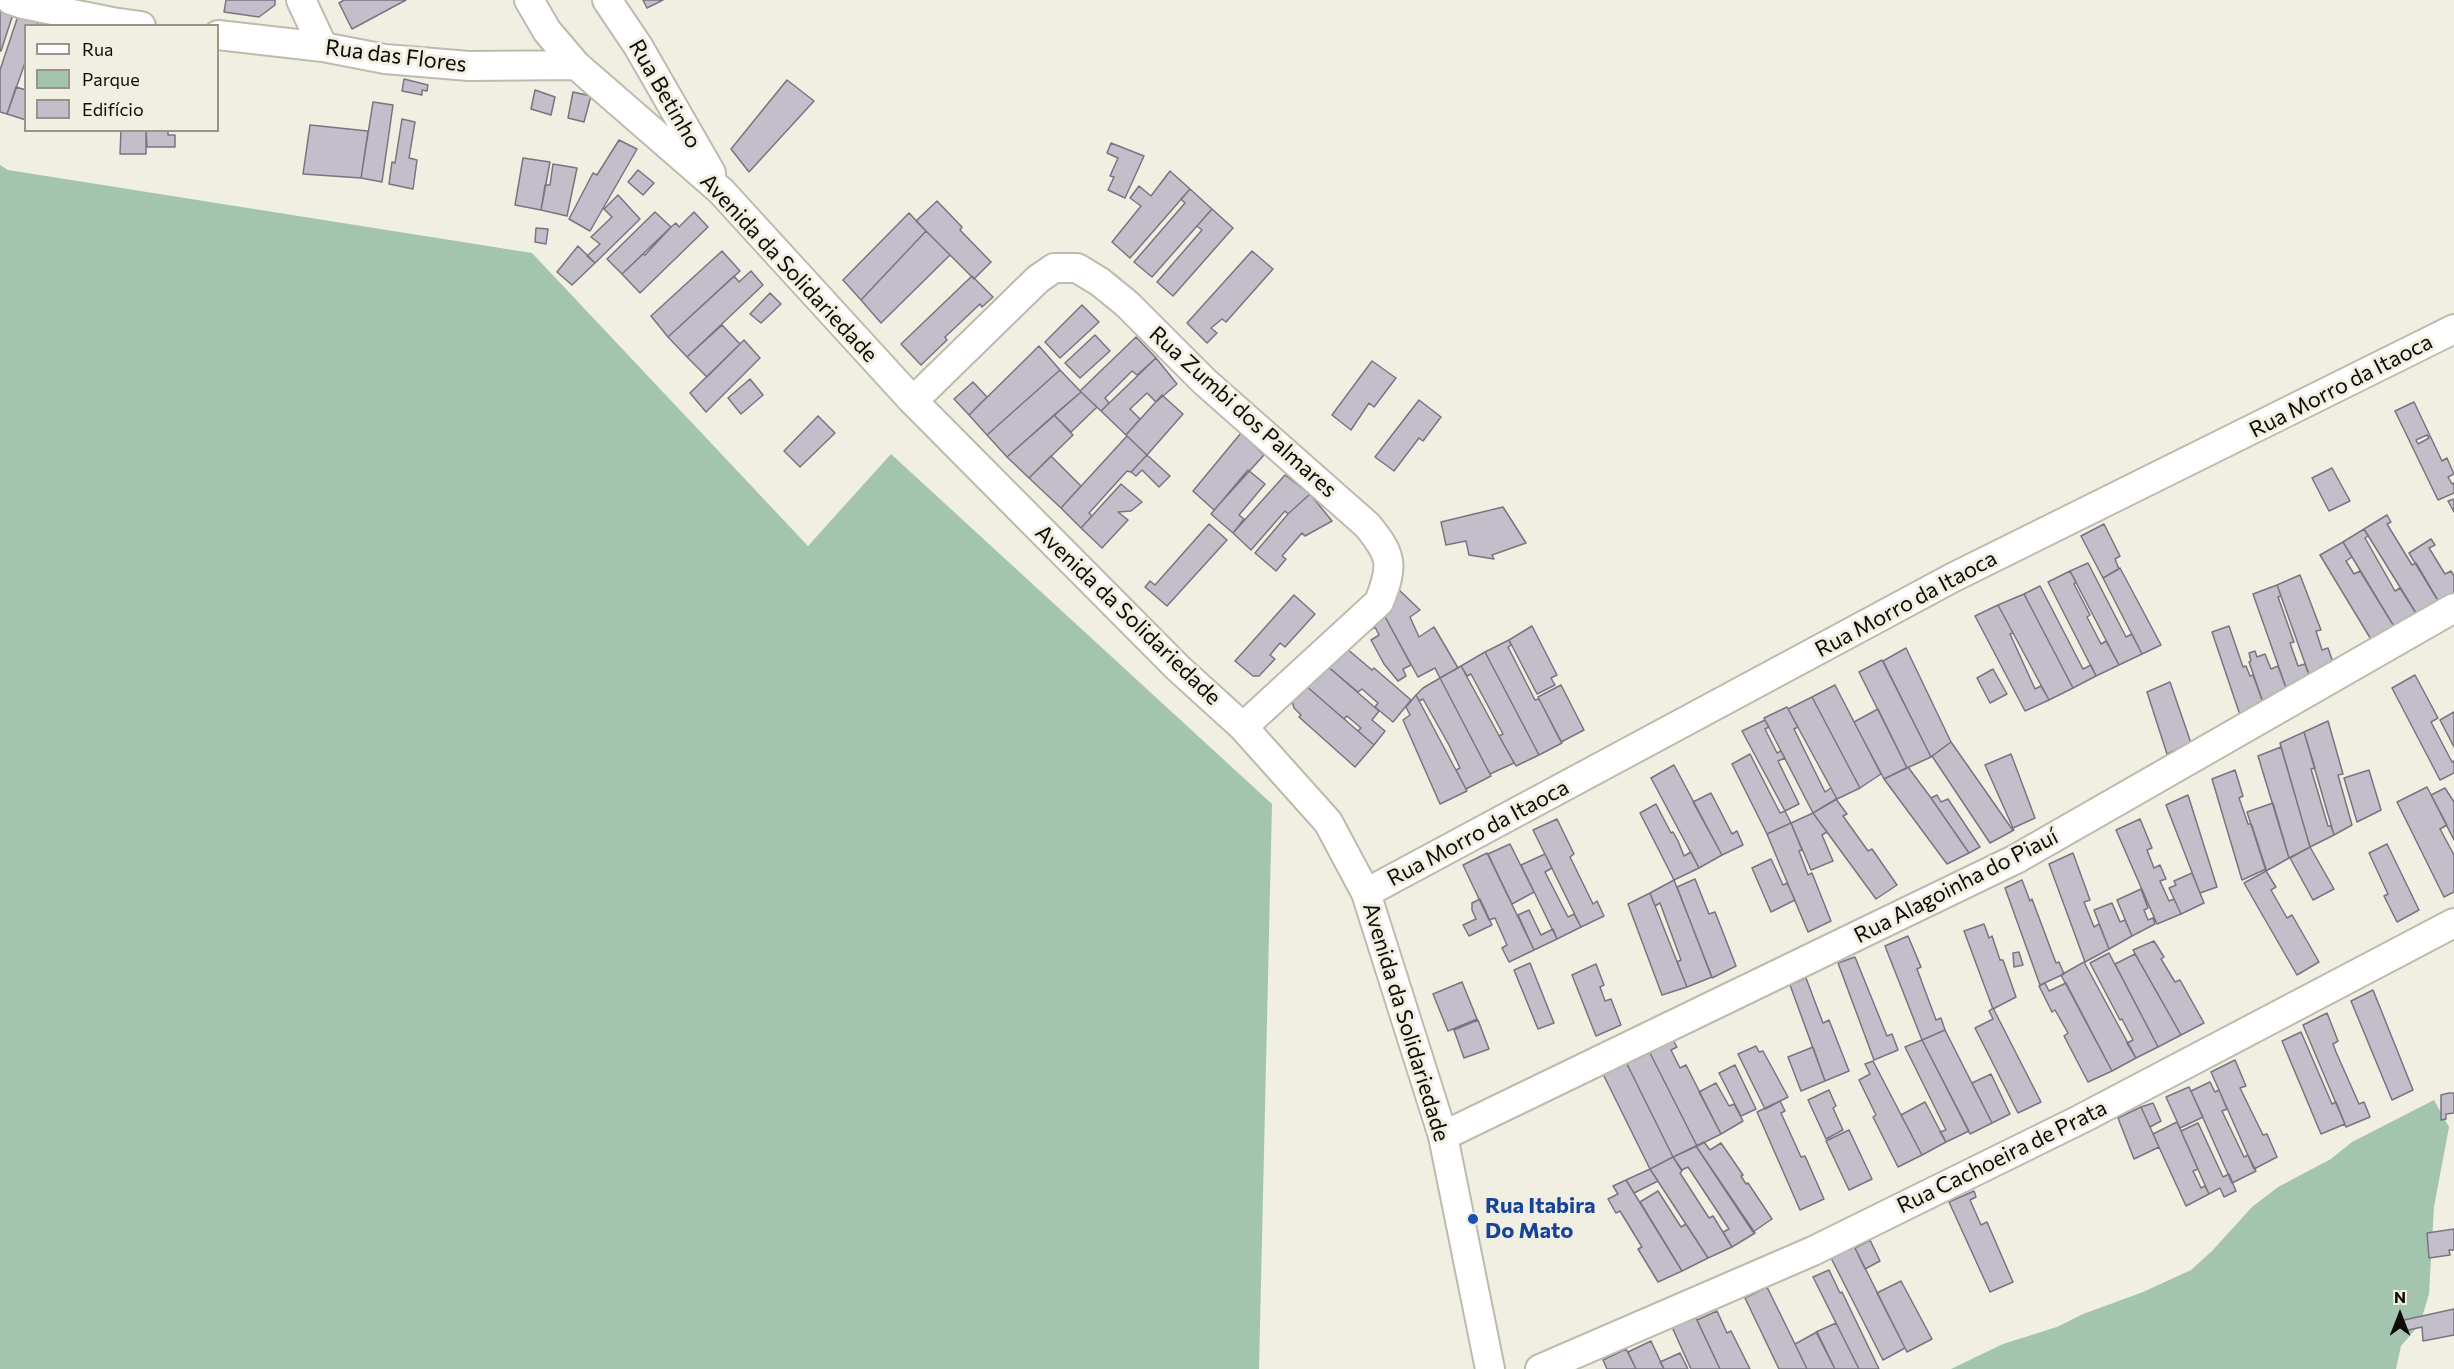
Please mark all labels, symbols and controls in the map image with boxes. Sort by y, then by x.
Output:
legend [24,24,219,132]
street label: Rua das Flores [324,34,468,78]
street label: Rua Betinho [623,35,707,153]
text: Rua [82,38,113,60]
text: Parque [82,68,140,90]
text: Edifício [82,98,144,120]
street label: Avenida da Solidariedade [695,168,883,368]
street label: Rua Zumbi dos Palmares [1144,321,1342,503]
street label: Rua Morro da Itaoca [2245,328,2437,444]
street label: Avenida da Solidariedade [1030,519,1226,711]
street label: Rua Morro da Itaoca [1811,545,2001,663]
street label: Rua Morro da Itaoca [1383,774,1573,892]
street label: Rua Alagoinha do Piauí [1850,823,2062,949]
street label: Avenida da Solidariedade [1357,900,1455,1144]
street label: Rua Cachoeira de Prata [1893,1095,2111,1219]
place label: Rua Itabira Do Mato [1485,1193,1596,1244]
marker: Rua Itabira Do Mato [1466,1212,1480,1226]
north arrow [2370,1285,2430,1345]
text: N [2394,1287,2406,1306]

